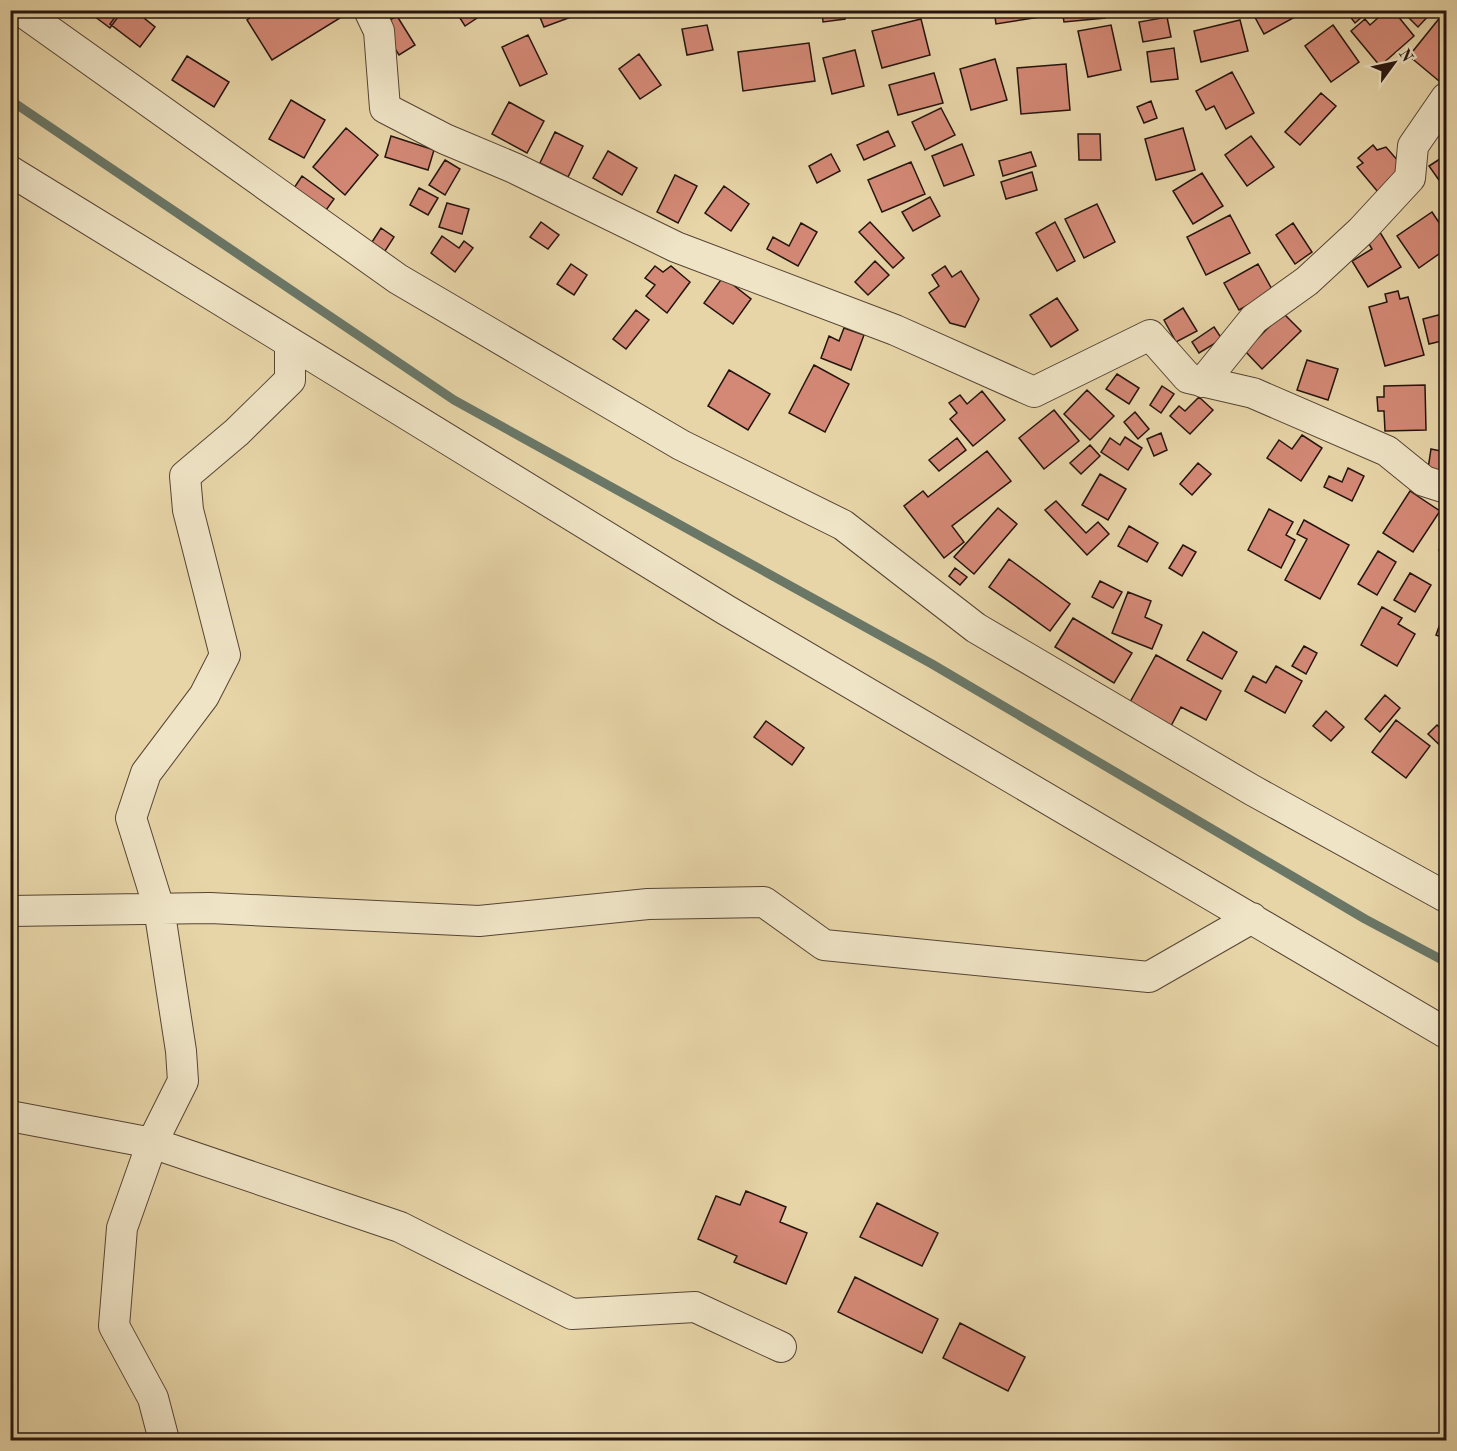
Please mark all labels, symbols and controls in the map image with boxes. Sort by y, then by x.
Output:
north arrow [1364,33,1424,93]
text: N [1395,46,1415,66]

